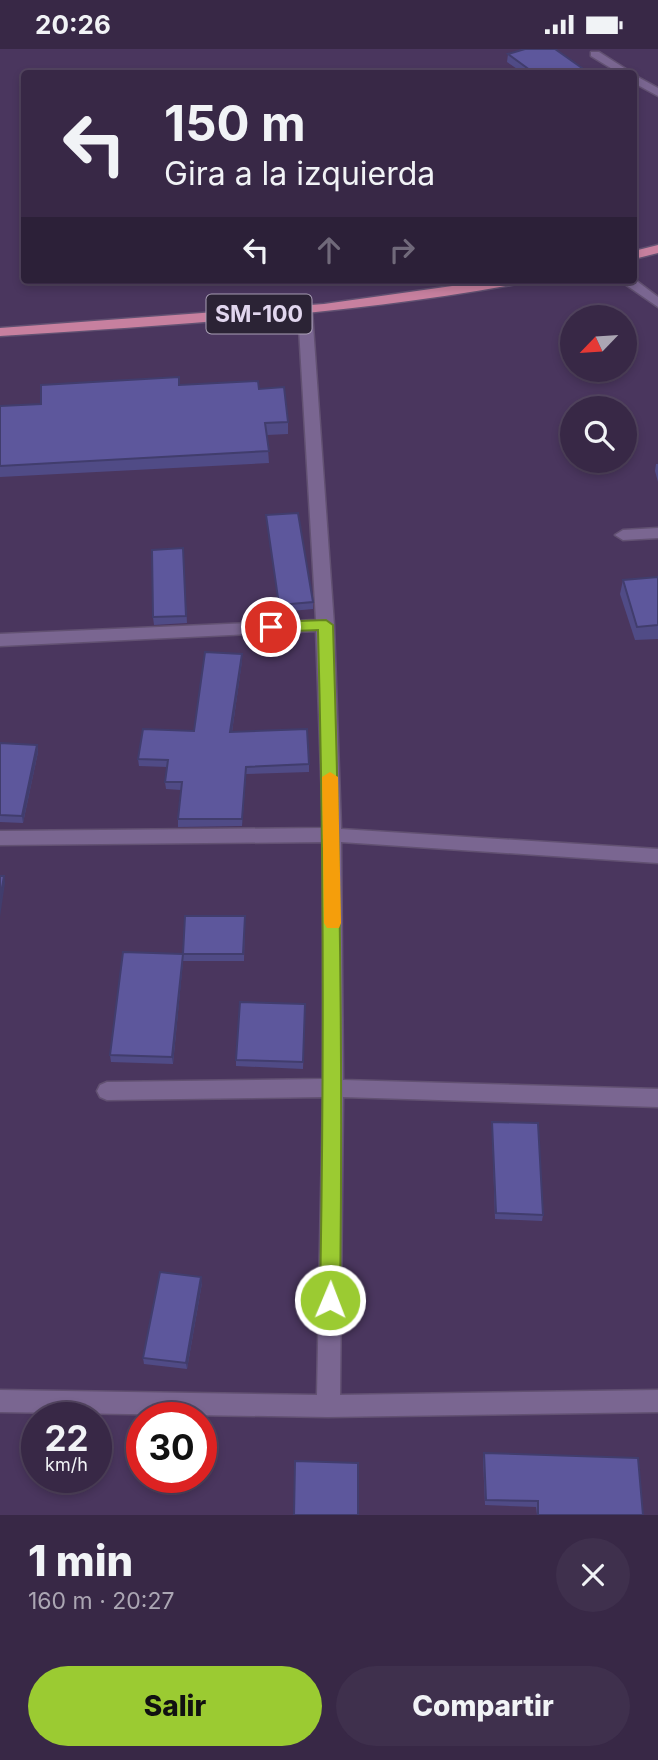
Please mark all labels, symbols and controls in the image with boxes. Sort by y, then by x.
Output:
text: 20:26 [35,9,111,40]
text: 150 m [164,94,306,153]
icon: left [49,98,140,189]
text: Gira a la izquierda [164,154,435,193]
icon: left [237,231,275,269]
icon: ahead [310,231,348,269]
icon: right [383,231,421,269]
road number: SM-100 [206,295,312,333]
north arrow [560,305,637,381]
map controls [560,305,637,473]
button: search [560,396,637,473]
pin [241,597,301,657]
icon: arrive [252,608,290,646]
position arrow [293,1263,367,1337]
speed limit sign: 30 [126,1402,217,1493]
text: 22 [44,1417,89,1459]
text: km/h [45,1454,88,1475]
text: 1 min [28,1535,133,1586]
button: close [556,1538,630,1612]
text: 160 m · 20:27 [28,1587,175,1615]
button: Salir [28,1666,322,1746]
button: Compartir [336,1666,630,1746]

